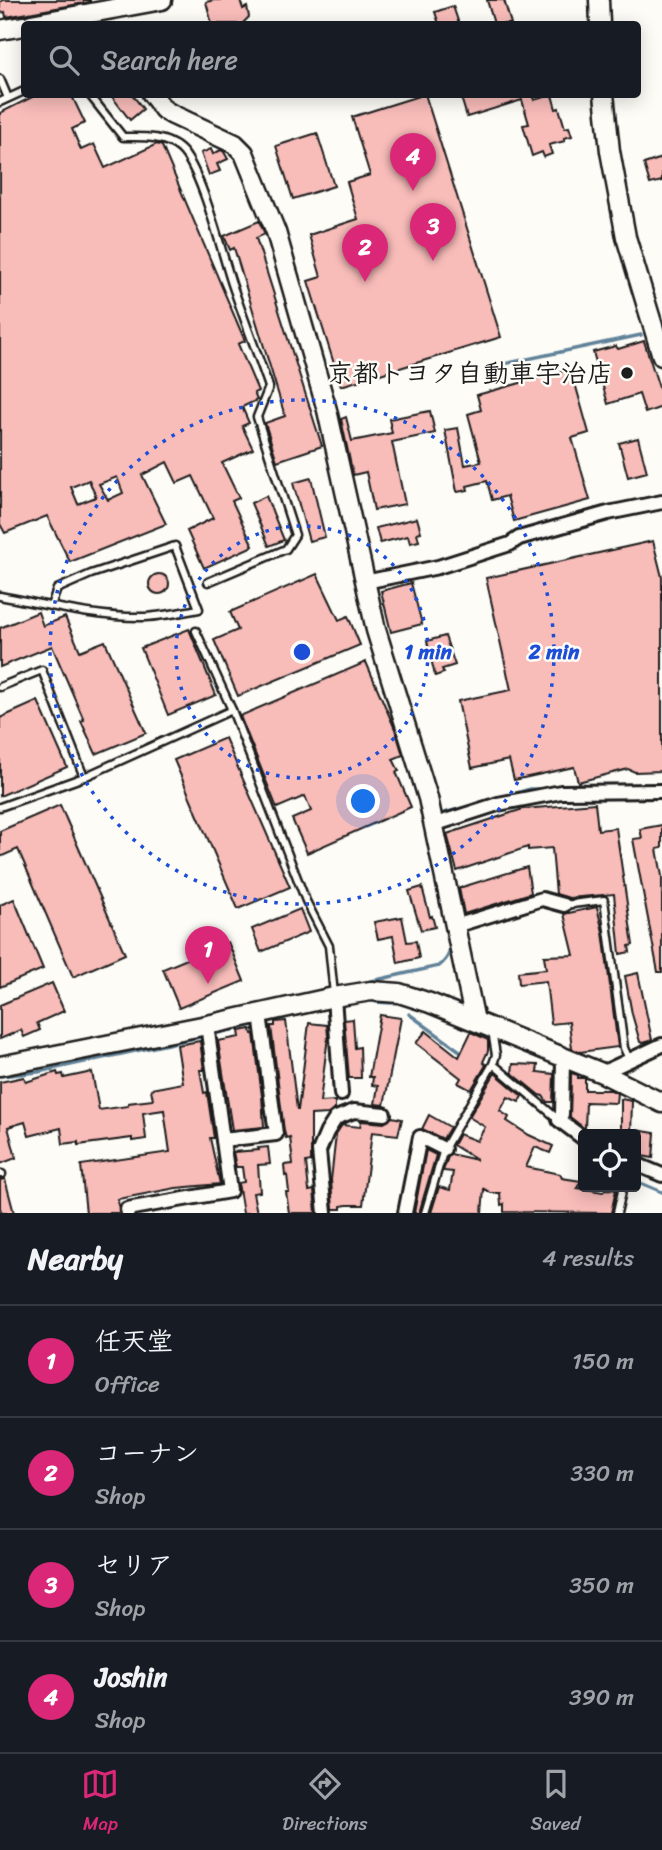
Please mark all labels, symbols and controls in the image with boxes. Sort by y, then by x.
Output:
search box [21,21,641,98]
text: Search here [101,37,238,83]
icon: search [45,41,83,79]
pin: 4 [390,133,436,191]
pin: 3 [410,203,456,261]
pin: 2 [342,224,388,282]
place label: 京都トヨタ自動車宇治店 [327,350,613,396]
marker: 京都トヨタ自動車宇治店 [619,365,635,381]
text: 1 min [404,633,453,671]
text: 2 min [528,633,580,671]
centre of rings [290,640,314,664]
your location [346,784,380,818]
pin: 1 [185,926,231,984]
map controls [578,1129,641,1192]
button: locate [578,1129,641,1192]
text: Nearby [28,1232,123,1286]
text: 4 results [542,1238,634,1279]
text: 任天堂 [95,1318,173,1364]
text: 1 [46,1341,56,1382]
text: 150 m [572,1341,634,1382]
text: Office [95,1364,160,1405]
text: コーナン [95,1430,199,1476]
text: 2 [44,1453,58,1494]
text: 330 m [571,1453,634,1494]
text: Shop [95,1476,145,1517]
text: セリア [95,1542,173,1588]
text: 3 [45,1565,57,1606]
text: 350 m [569,1565,634,1606]
text: Shop [95,1588,145,1629]
text: Joshin [95,1654,167,1700]
text: 4 [44,1677,58,1718]
text: 390 m [569,1677,634,1718]
text: Shop [95,1700,145,1741]
tab: Map [81,1765,119,1840]
tab: Directions [282,1765,368,1840]
tab: Saved [530,1765,581,1840]

